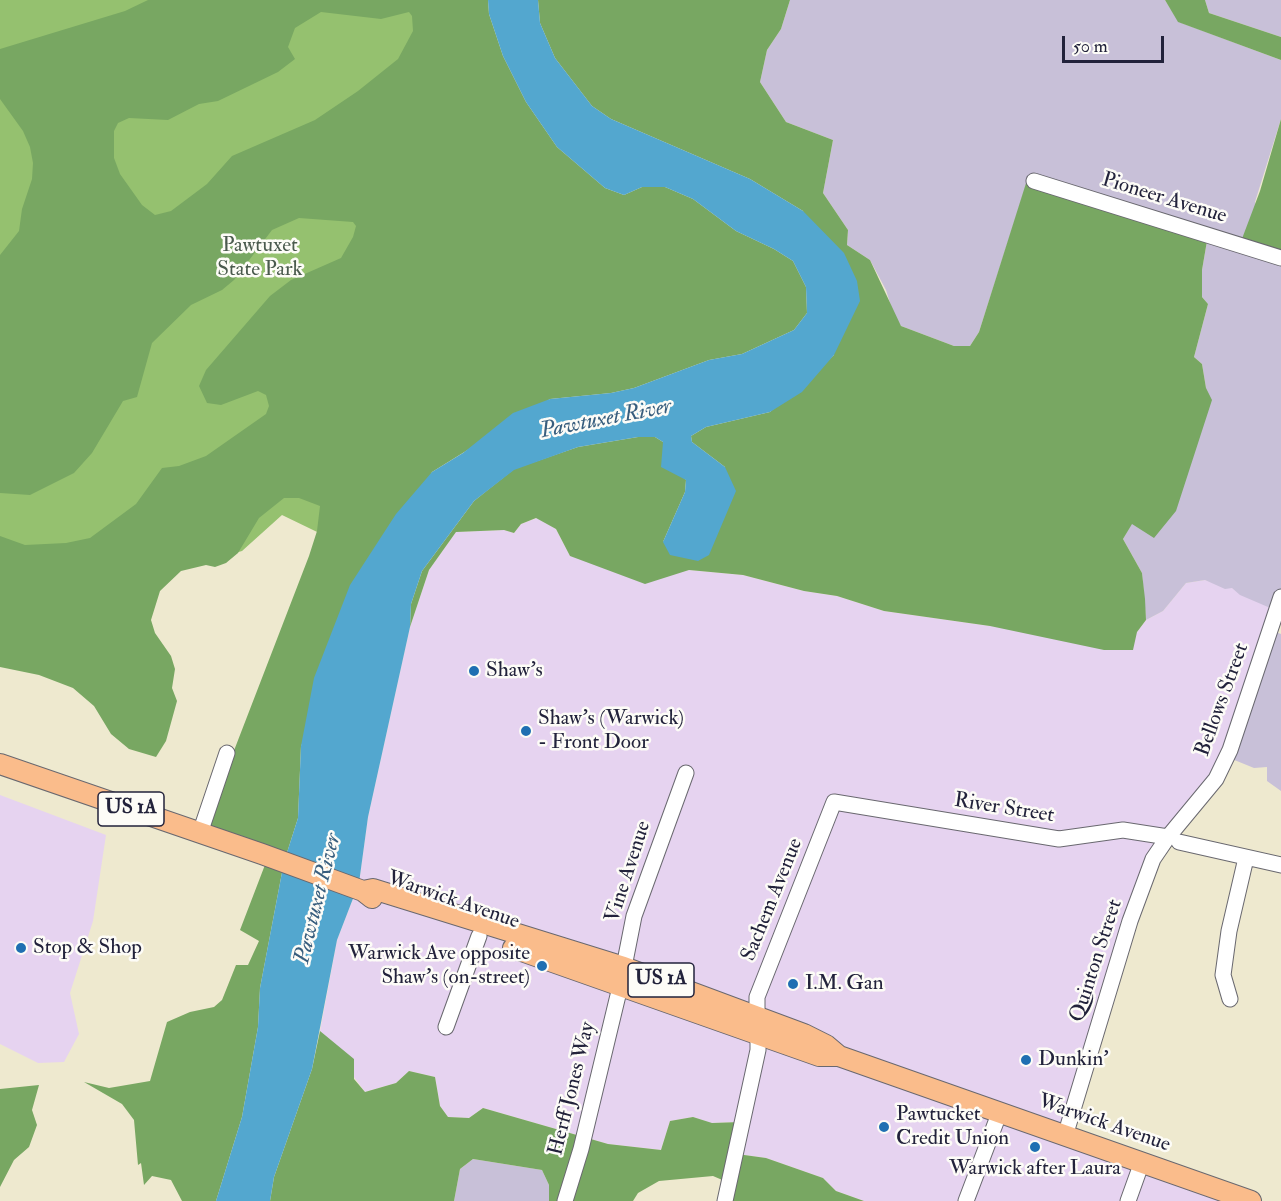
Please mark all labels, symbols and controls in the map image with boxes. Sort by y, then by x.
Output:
scale bar [1065,24,1167,62]
text: 50 m [1073,35,1108,58]
street label: Pioneer Avenue [1099,168,1229,230]
park label: Pawtuxet State Park [217,233,303,283]
water label: Pawtuxet River [538,394,674,446]
street label: Bellows Street [1191,640,1255,760]
place label: Shaw's [486,658,543,684]
marker: Shaw's [467,664,481,678]
place label: Shaw's (Warwick) - Front Door [538,706,684,756]
marker: Shaw's (Warwick) - Front Door [519,724,533,738]
street label: River Street [952,789,1056,829]
road number: US 1A [98,792,164,826]
street label: Vine Avenue [601,818,657,926]
water label: Pawtuxet River [290,831,348,967]
street label: Sachem Avenue [737,835,809,965]
street label: Warwick Avenue [384,867,522,935]
street label: Quinton Street [1065,896,1129,1026]
place label: Stop & Shop [33,935,142,961]
marker: Stop & Shop [14,941,28,955]
place label: Warwick Ave opposite Shaw's (on-street) [348,941,530,991]
marker: Warwick Ave opposite Shaw's (on-street) [535,959,549,973]
road number: US 1A [628,963,694,997]
place label: I.M. Gan [805,971,883,997]
marker: I.M. Gan [786,977,800,991]
street label: Herff Jones Way [544,1020,602,1158]
place label: Dunkin' [1038,1047,1109,1073]
marker: Dunkin' [1019,1053,1033,1067]
street label: Warwick Avenue [1035,1090,1173,1158]
place label: Pawtucket Credit Union [896,1102,1009,1152]
marker: Pawtucket Credit Union [877,1120,891,1134]
marker: Warwick after Laura [1028,1140,1042,1154]
place label: Warwick after Laura [949,1156,1121,1182]

